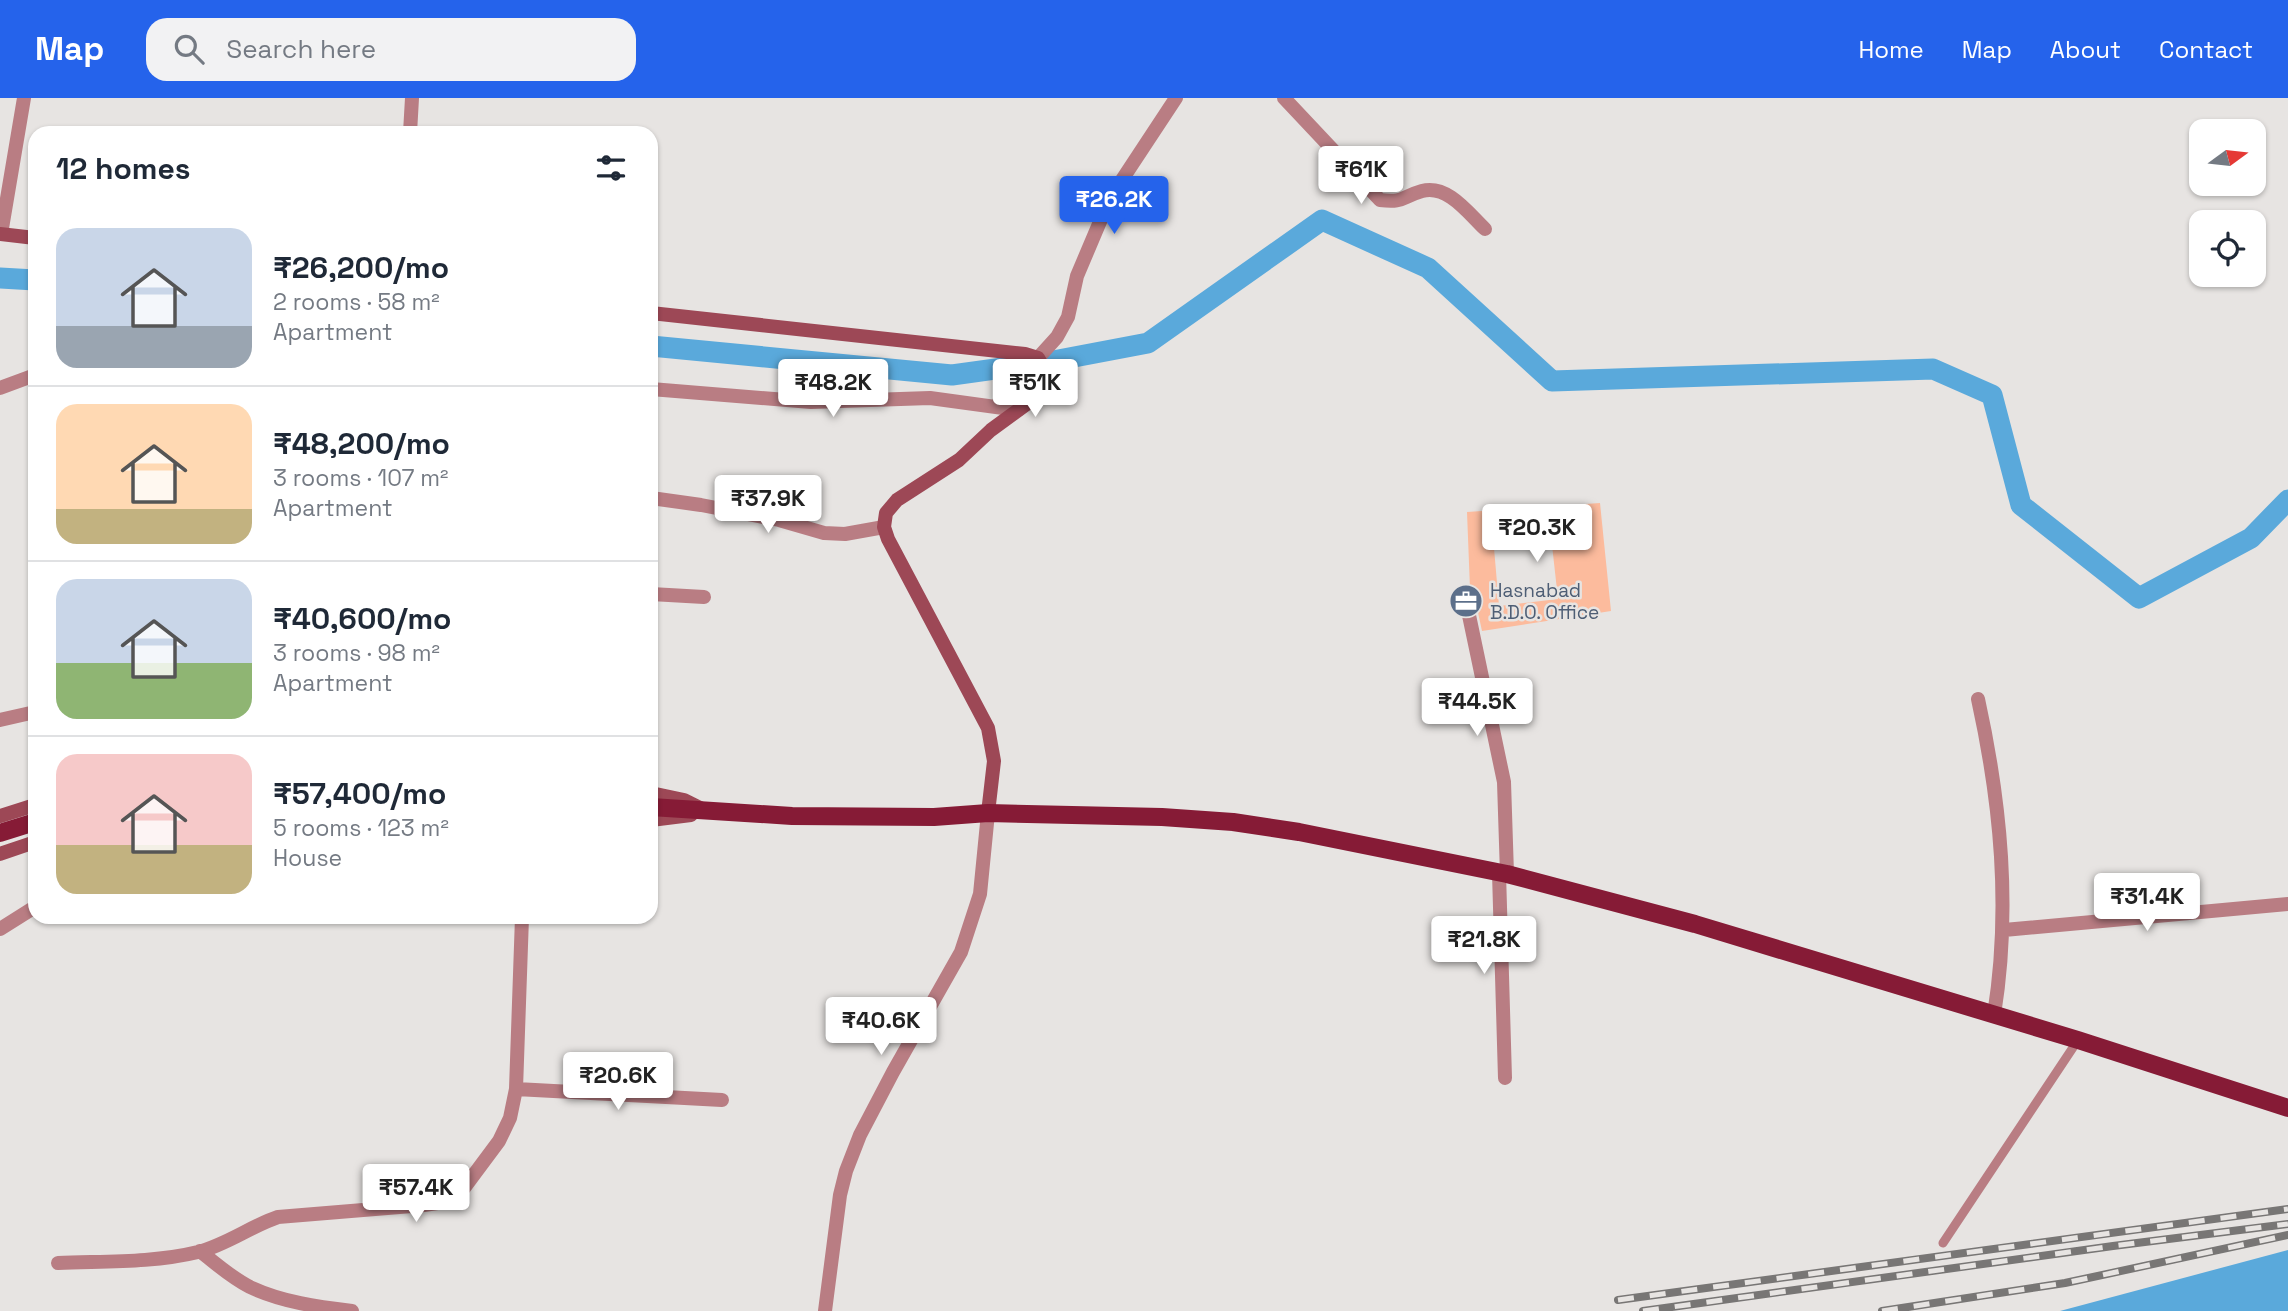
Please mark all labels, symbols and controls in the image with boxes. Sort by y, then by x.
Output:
search box [146,18,636,81]
text: Map [35,28,104,70]
icon: search [170,30,208,68]
text: Search here [226,32,376,66]
text: Home [1858,34,1924,65]
text: Map [1962,34,2012,65]
text: About [2050,34,2121,65]
text: Contact [2159,34,2253,65]
north arrow [2189,119,2266,196]
map controls [2189,119,2266,287]
pin: ₹61K [1320,146,1402,206]
text: 12 homes [56,149,191,188]
icon: filters [592,149,630,187]
text: ₹61K [1334,154,1388,184]
pin: ₹26.2K [1057,176,1171,236]
text: ₹26.2K [1075,184,1153,214]
button: locate [2189,210,2266,287]
text: ₹26,200/mo [273,248,449,287]
icon: home [112,256,196,340]
text: 2 rooms · 58 m² [273,287,440,317]
text: Apartment [273,317,393,347]
pin: ₹48.2K [776,360,890,419]
pin: ₹51K [994,360,1076,419]
text: ₹48.2K [794,367,872,397]
text: ₹51K [1009,367,1061,397]
text: ₹48,200/mo [273,424,450,463]
icon: home [112,432,196,516]
text: 3 rooms · 107 m² [273,463,449,493]
pin: ₹37.9K [711,476,825,535]
text: ₹37.9K [731,483,805,513]
text: Apartment [273,493,393,523]
pin: ₹20.3K [1480,504,1594,564]
text: ₹20.3K [1498,512,1576,542]
place label: Hasnabad B.D.O. Office [1490,578,1599,625]
office icon: Hasnabad B.D.O. Office [1447,582,1485,620]
text: ₹40,600/mo [273,599,451,638]
icon: home [112,607,196,691]
text: 3 rooms · 98 m² [273,638,440,668]
text: Apartment [273,668,393,698]
pin: ₹44.5K [1420,678,1534,738]
text: ₹44.5K [1438,686,1516,716]
text: ₹57,400/mo [273,774,446,813]
icon: home [112,782,196,866]
text: 5 rooms · 123 m² [273,813,449,843]
text: House [273,843,342,873]
pin: ₹31.4K [2090,874,2204,933]
text: ₹31.4K [2110,881,2184,911]
pin: ₹21.8K [1427,916,1541,976]
text: ₹21.8K [1447,924,1521,954]
pin: ₹40.6K [824,998,938,1057]
text: ₹40.6K [842,1005,920,1035]
pin: ₹20.6K [561,1052,675,1112]
text: ₹20.6K [579,1060,657,1090]
pin: ₹57.4K [359,1164,473,1224]
text: ₹57.4K [379,1172,453,1202]

